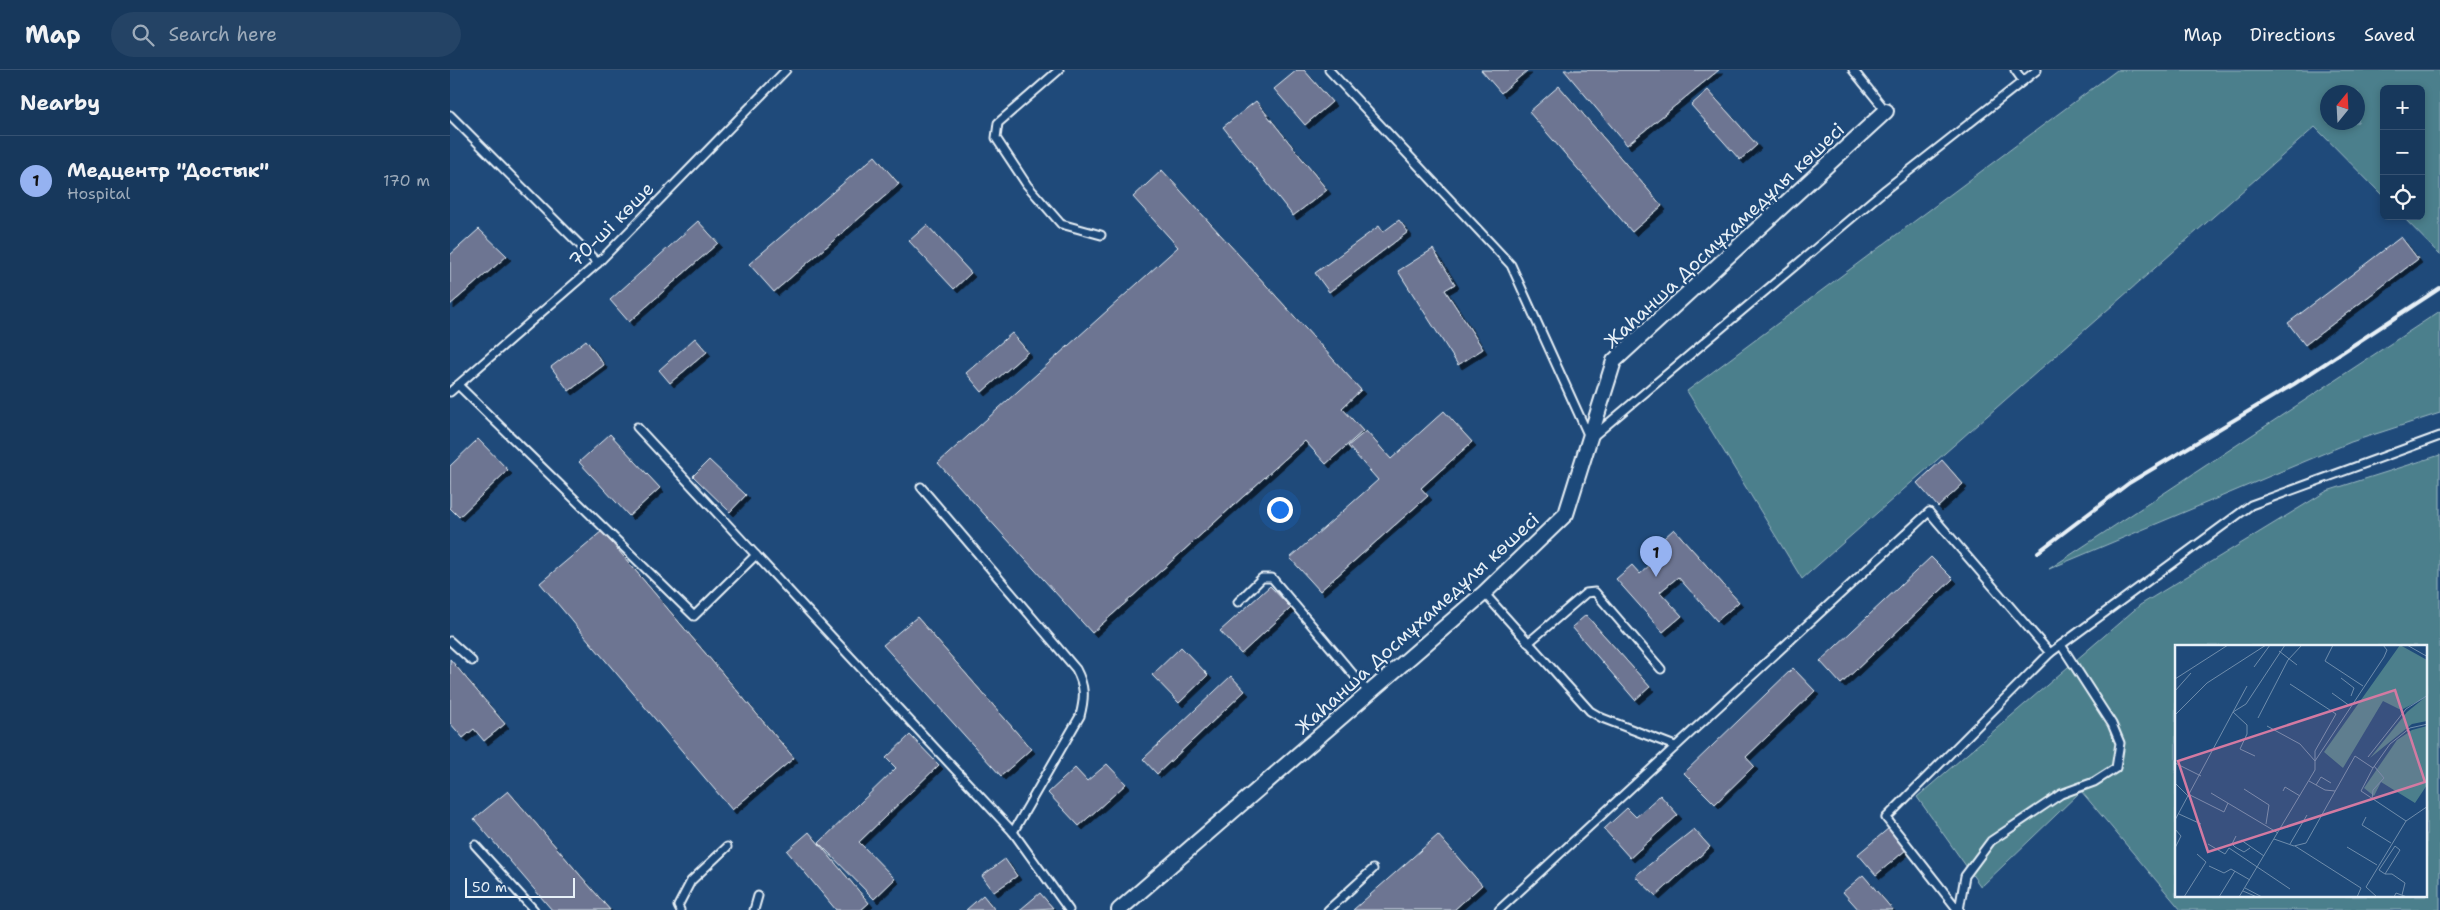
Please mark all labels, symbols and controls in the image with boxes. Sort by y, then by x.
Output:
search box [111,12,461,57]
text: Map [25,19,81,51]
icon: search [129,21,157,49]
text: Search here [169,22,277,47]
text: Map [2184,23,2222,47]
text: Directions [2250,23,2336,47]
text: Saved [2364,23,2415,47]
north arrow [2320,85,2365,130]
map controls [2380,85,2425,220]
button: + [2380,85,2425,130]
text: Nearby [20,89,100,117]
street label: Жаһанша Досмұхамедұлы көшесі [1599,117,1850,354]
button: − [2380,130,2425,175]
text: Медцентр "Достык" [67,158,269,183]
text: 1 [32,170,40,191]
text: 170 m [383,170,430,191]
button: locate [2380,175,2425,220]
street label: 70-ші көше [563,176,659,272]
text: Hospital [67,183,130,204]
your location [1267,497,1293,523]
street label: Жаһанша Досмұхамедұлы көшесі [1290,507,1545,740]
pin: 1 [1640,536,1672,577]
inset map [2175,645,2428,898]
scale bar [465,875,575,898]
text: 50 m [472,878,507,896]

